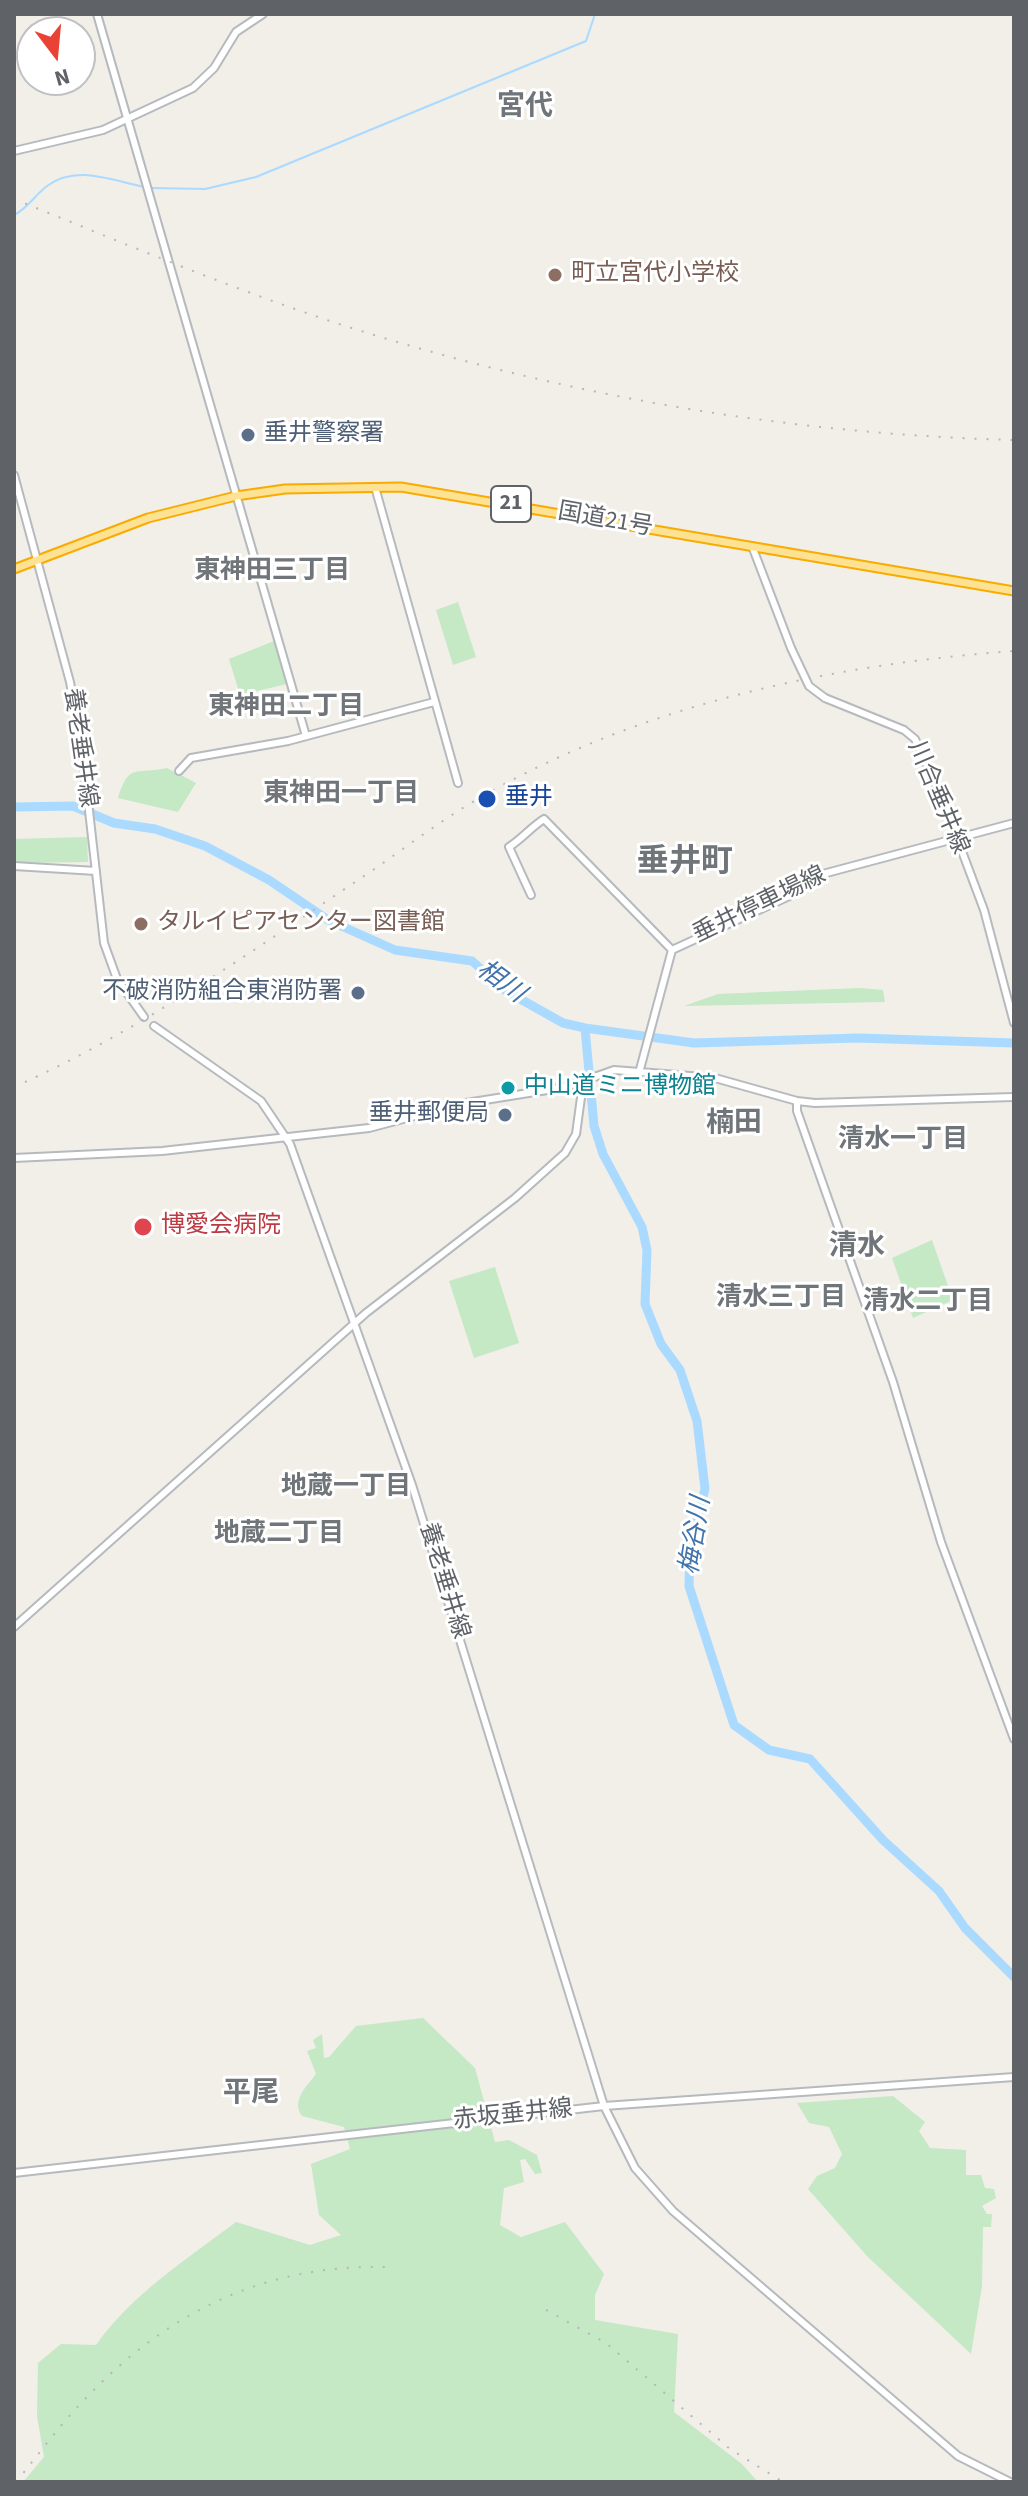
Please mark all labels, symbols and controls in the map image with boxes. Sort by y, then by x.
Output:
north arrow [16,16,96,96]
text: N [51,60,74,95]
district label: 宮代 [497,91,553,125]
place label: 町立宮代小学校 [571,261,739,289]
marker: 町立宮代小学校 [546,266,564,284]
place label: 垂井警察署 [264,421,384,449]
marker: 垂井警察署 [239,426,257,444]
road number: 21 [491,486,531,522]
street label: 国道21号 [555,498,655,544]
district label: 東神田三丁目 [194,556,350,588]
street label: 養老垂井線 [56,687,102,809]
district label: 東神田二丁目 [208,692,364,724]
street label: 川合垂井線 [900,737,974,859]
district label: 東神田一丁目 [263,779,419,811]
place label: 垂井 [505,785,553,813]
marker: 垂井 [476,788,498,810]
district label: 垂井町 [637,845,733,883]
street label: 垂井停車場線 [689,861,831,951]
place label: タルイピアセンター図書館 [157,910,445,938]
marker: タルイピアセンター図書館 [132,915,150,933]
water label: 相川 [470,955,530,1011]
place label: 不破消防組合東消防署 [102,979,342,1007]
marker: 不破消防組合東消防署 [349,984,367,1002]
place label: 中山道ミニ博物館 [524,1074,716,1102]
marker: 中山道ミニ博物館 [499,1079,517,1097]
place label: 垂井郵便局 [369,1101,489,1129]
marker: 垂井郵便局 [496,1106,514,1124]
district label: 楠田 [706,1108,762,1142]
district label: 清水一丁目 [838,1125,968,1157]
place label: 博愛会病院 [161,1213,281,1241]
marker: 博愛会病院 [132,1216,154,1238]
district label: 清水 [829,1231,885,1265]
district label: 清水三丁目 [716,1283,846,1315]
district label: 清水二丁目 [863,1287,993,1319]
district label: 地蔵一丁目 [281,1472,411,1504]
water label: 梅谷川 [675,1495,719,1577]
district label: 地蔵二丁目 [214,1519,344,1551]
street label: 養老垂井線 [412,1519,474,1643]
district label: 平尾 [223,2078,279,2112]
street label: 赤坂垂井線 [452,2095,574,2137]

